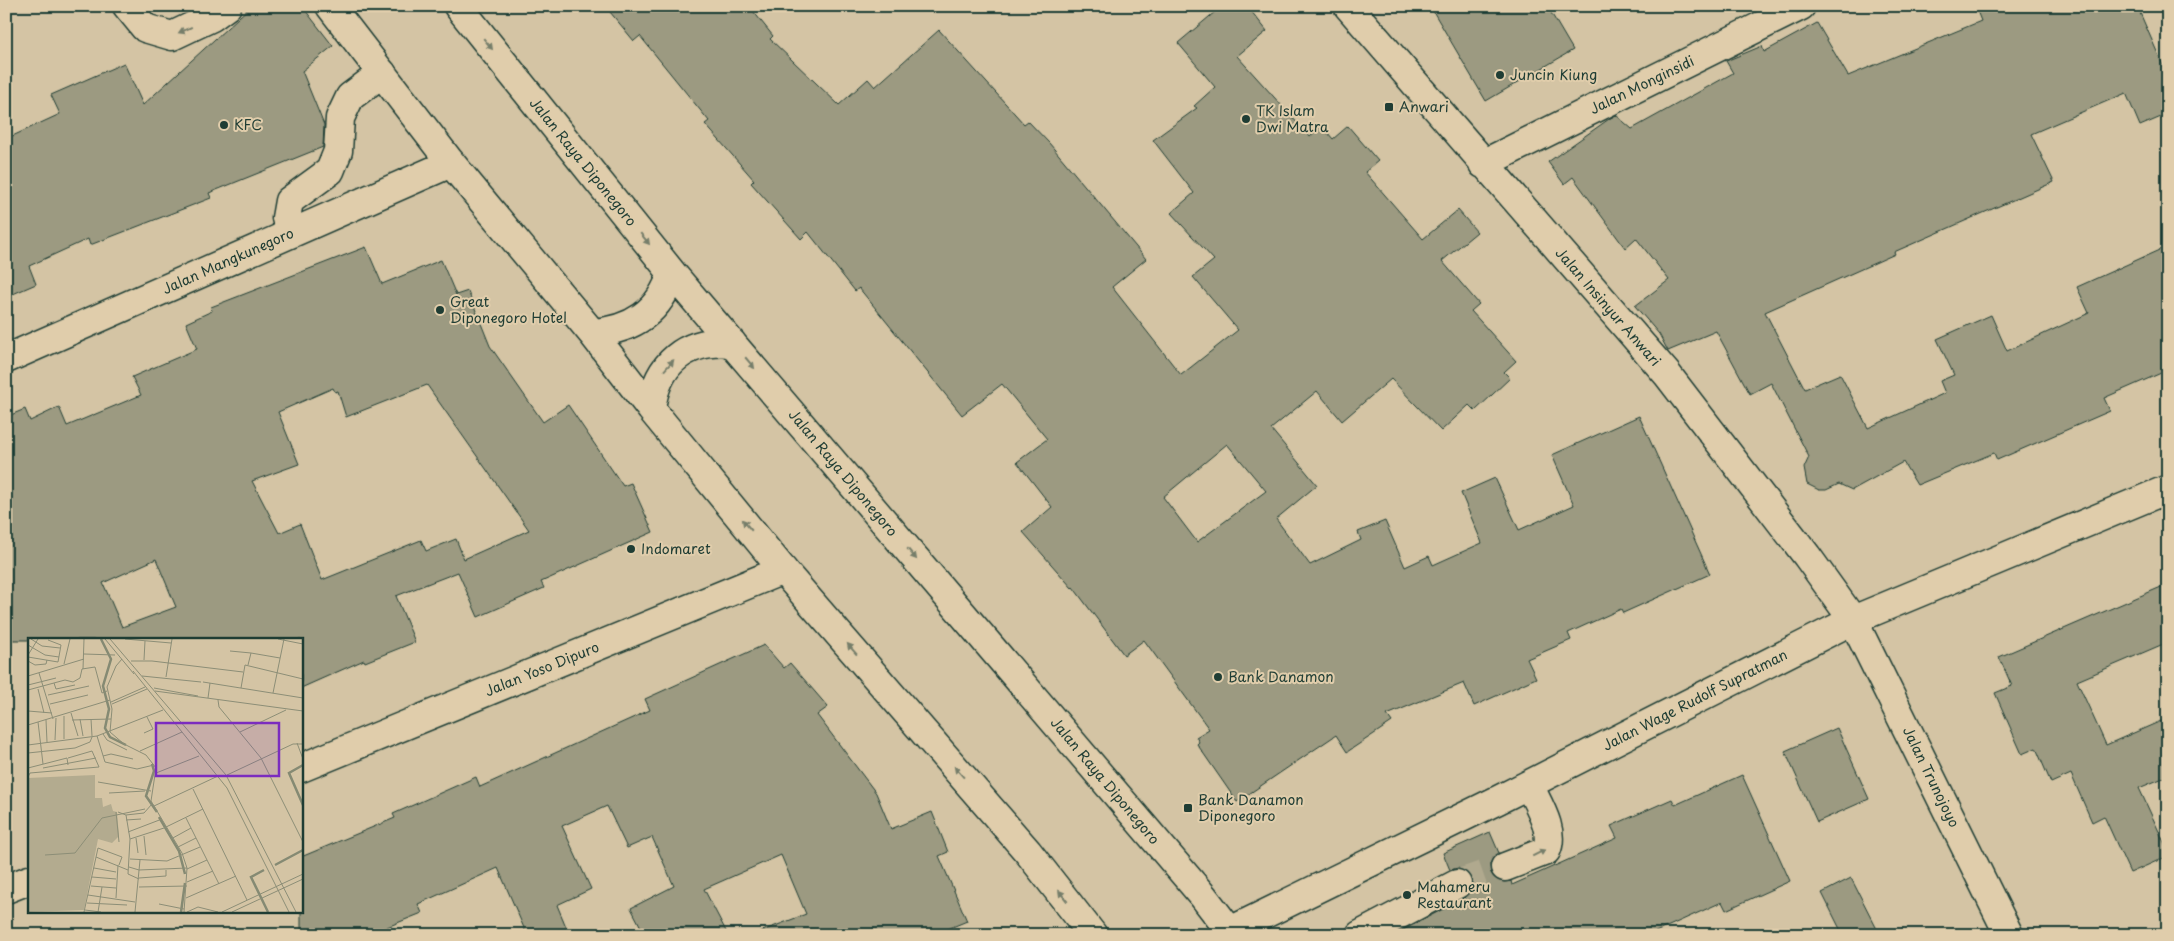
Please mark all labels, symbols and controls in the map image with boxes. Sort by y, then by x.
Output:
one-way arrow [178,26,192,34]
one-way arrow [483,37,494,50]
street label: Jalan Monginsidi [1586,50,1698,119]
place label: Juncin Kiung [1510,64,1597,85]
marker: Juncin Kiung [1494,69,1506,81]
street label: Jalan Raya Diponegoro [525,93,642,231]
place label: Anwari [1399,96,1449,117]
place label: TK Islam Dwi Matra [1256,100,1329,137]
marker: Anwari [1383,101,1395,113]
marker: TK Islam Dwi Matra [1240,113,1252,125]
place label: KFC [234,114,262,135]
marker: KFC [218,119,230,131]
street label: Jalan Mangkunegoro [159,222,297,299]
one-way arrow [639,232,650,245]
street label: Jalan Insinyur Anwari [1551,243,1666,371]
place label: Great Diponegoro Hotel [450,291,567,328]
marker: Great Diponegoro Hotel [434,304,446,316]
one-way arrow [744,357,755,370]
one-way arrow [663,360,675,372]
street label: Jalan Raya Diponegoro [784,405,903,541]
one-way arrow [741,519,752,532]
place label: Indomaret [641,538,711,559]
marker: Indomaret [625,543,637,555]
one-way arrow [906,547,917,560]
street label: Jalan Yoso Dipuro [482,636,602,701]
inset map [28,638,302,914]
one-way arrow [846,644,858,656]
street label: Jalan Wage Rudolf Supratman [1599,644,1791,755]
place label: Bank Danamon [1228,666,1334,687]
marker: Bank Danamon [1212,671,1224,683]
street label: Jalan Raya Diponegoro [1046,713,1165,849]
street label: Jalan Trunojoyo [1898,723,1965,831]
one-way arrow [953,766,964,779]
place label: Bank Danamon Diponegoro [1198,789,1304,826]
marker: Bank Danamon Diponegoro [1182,802,1194,814]
one-way arrow [1532,848,1546,856]
place label: Mahameru Restaurant [1417,876,1492,913]
marker: Mahameru Restaurant [1401,889,1413,901]
one-way arrow [1057,890,1068,903]

